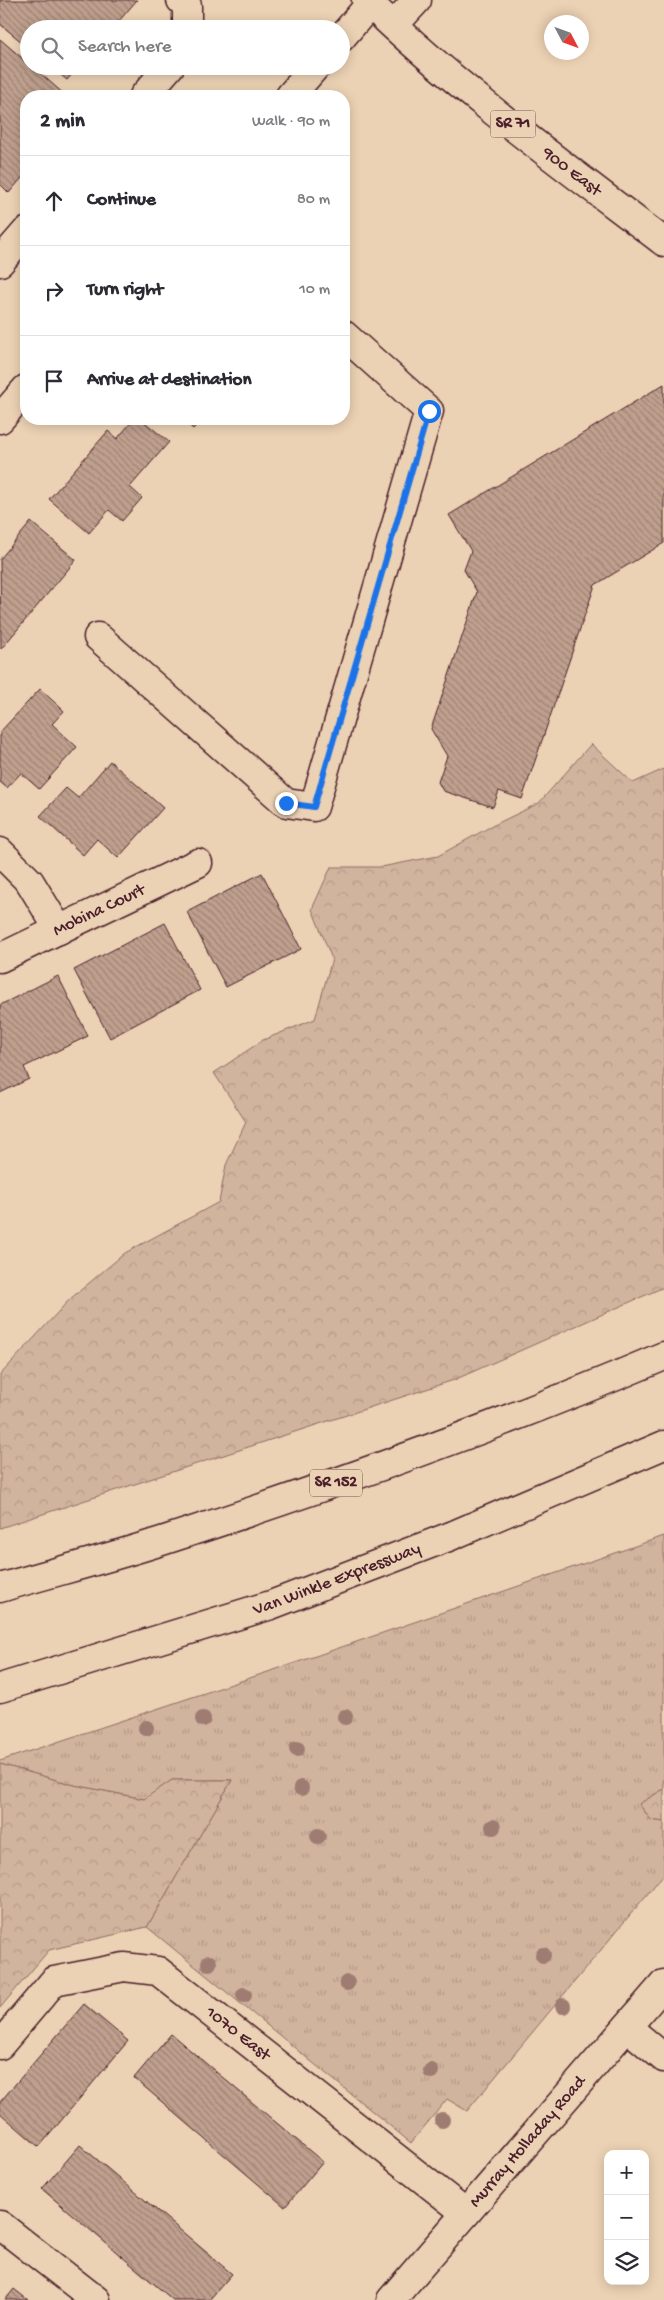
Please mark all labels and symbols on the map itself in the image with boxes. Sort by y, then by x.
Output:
north arrow [544,15,589,60]
road number: SR 71 [490,110,536,138]
street label: 900 East [537,142,607,202]
route start [418,400,441,423]
route end [275,792,298,815]
street label: Mobina Court [50,879,150,941]
road number: SR 152 [310,1470,362,1496]
street label: Van Winkle Expressway [250,1538,424,1621]
street label: 1070 East [201,2001,276,2067]
street label: Murray Holladay Road [465,2071,591,2212]

